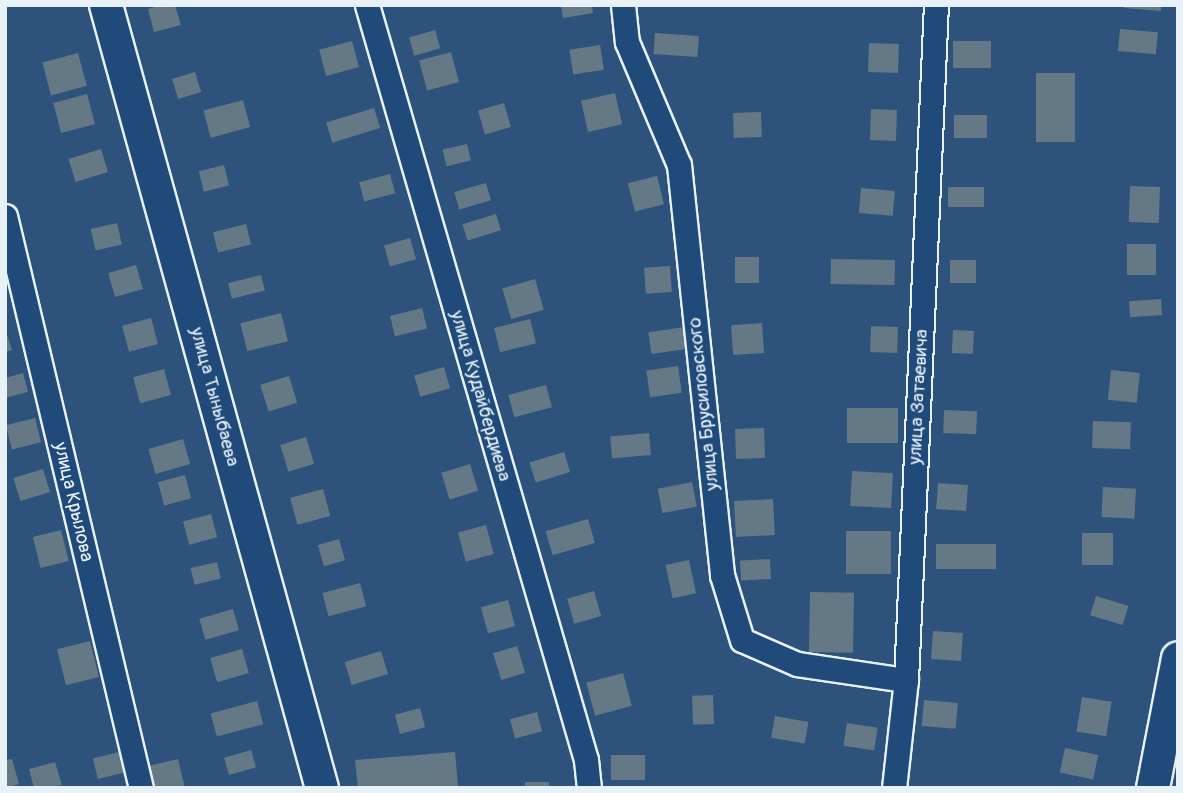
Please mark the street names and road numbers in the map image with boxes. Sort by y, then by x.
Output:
street label: улица Кудайбердиева [445,308,515,484]
street label: улица Брусиловского [684,316,724,492]
street label: улица Тыныбаева [184,325,244,469]
street label: улица Затаевича [904,329,934,465]
street label: улица Крылова [48,440,98,564]

